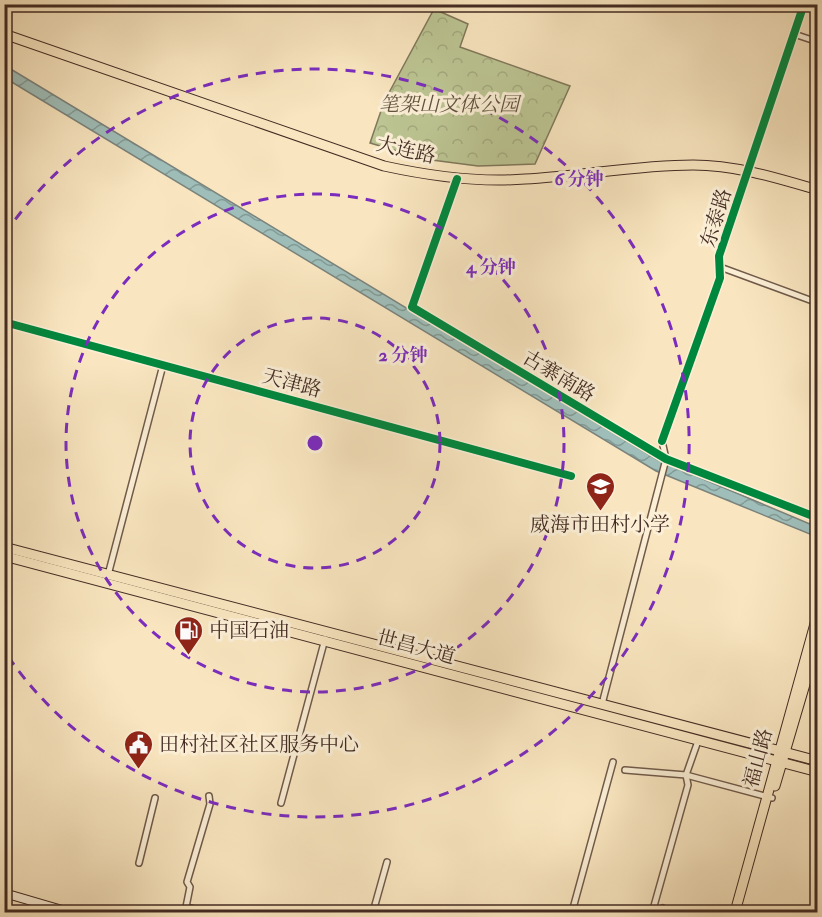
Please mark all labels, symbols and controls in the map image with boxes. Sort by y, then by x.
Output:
park label: 笔架山文体公园 [379,92,522,117]
street label: 大连路 [374,131,438,169]
text: 6 分钟 [555,168,603,191]
street label: 东泰路 [695,186,737,250]
text: 4 分钟 [465,256,516,279]
text: 2 分钟 [379,344,427,367]
street label: 古寨南路 [518,345,600,407]
street label: 天津路 [260,363,324,403]
centre of rings [305,433,325,453]
school or university icon: 威海市田村小学 [584,470,616,512]
place label: 威海市田村小学 [530,512,670,537]
fuel station icon: 中国石油 [172,614,204,656]
place label: 中国石油 [209,618,289,643]
street label: 世昌大道 [374,625,458,669]
street label: 福山路 [738,726,778,790]
public building icon: 田村社区社区服务中心 [122,728,154,770]
place label: 田村社区社区服务中心 [159,732,359,757]

